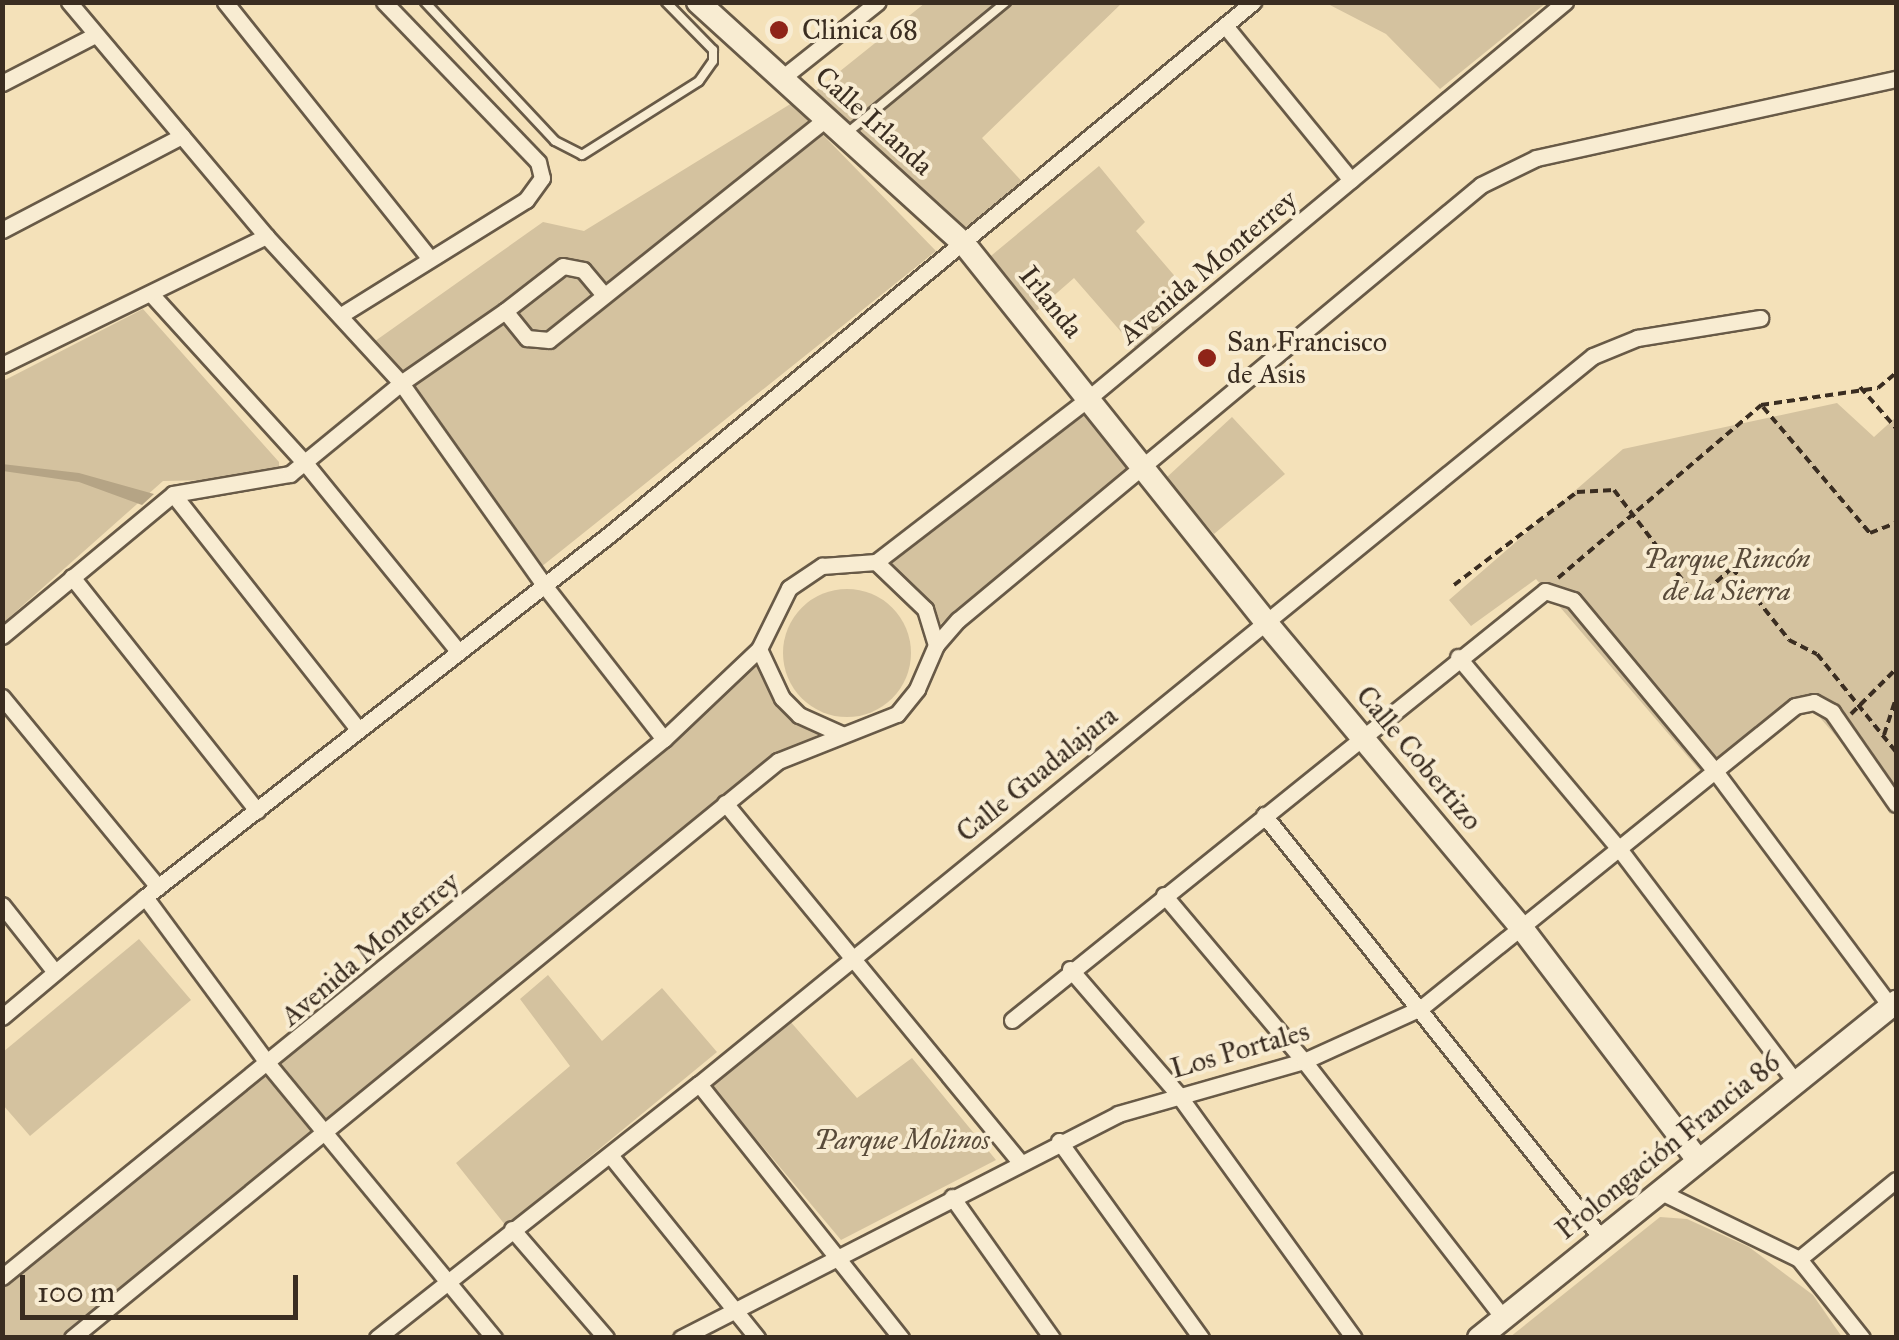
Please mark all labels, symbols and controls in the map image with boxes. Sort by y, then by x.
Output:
place label: Clinica 68 [802,13,918,47]
marker: Clinica 68 [766,17,792,43]
street label: Calle Irlanda [808,60,940,182]
street label: Avenida Monterrey [1112,183,1304,351]
street label: Irlanda [1012,259,1090,345]
place label: San Francisco de Asis [1227,325,1387,391]
marker: San Francisco de Asis [1196,347,1218,369]
park label: Parque Rincón de la Sierra [1644,542,1810,608]
street label: Calle Cobertizo [1349,679,1489,837]
street label: Calle Guadalajara [950,699,1124,849]
street label: Avenida Monterrey [274,865,466,1033]
street label: Los Portales [1167,1014,1313,1086]
street label: Prolongación Francia 86 [1549,1045,1787,1247]
park label: Parque Molinos [814,1123,990,1157]
scale bar [25,1255,302,1317]
text: 100 m [37,1274,115,1310]

